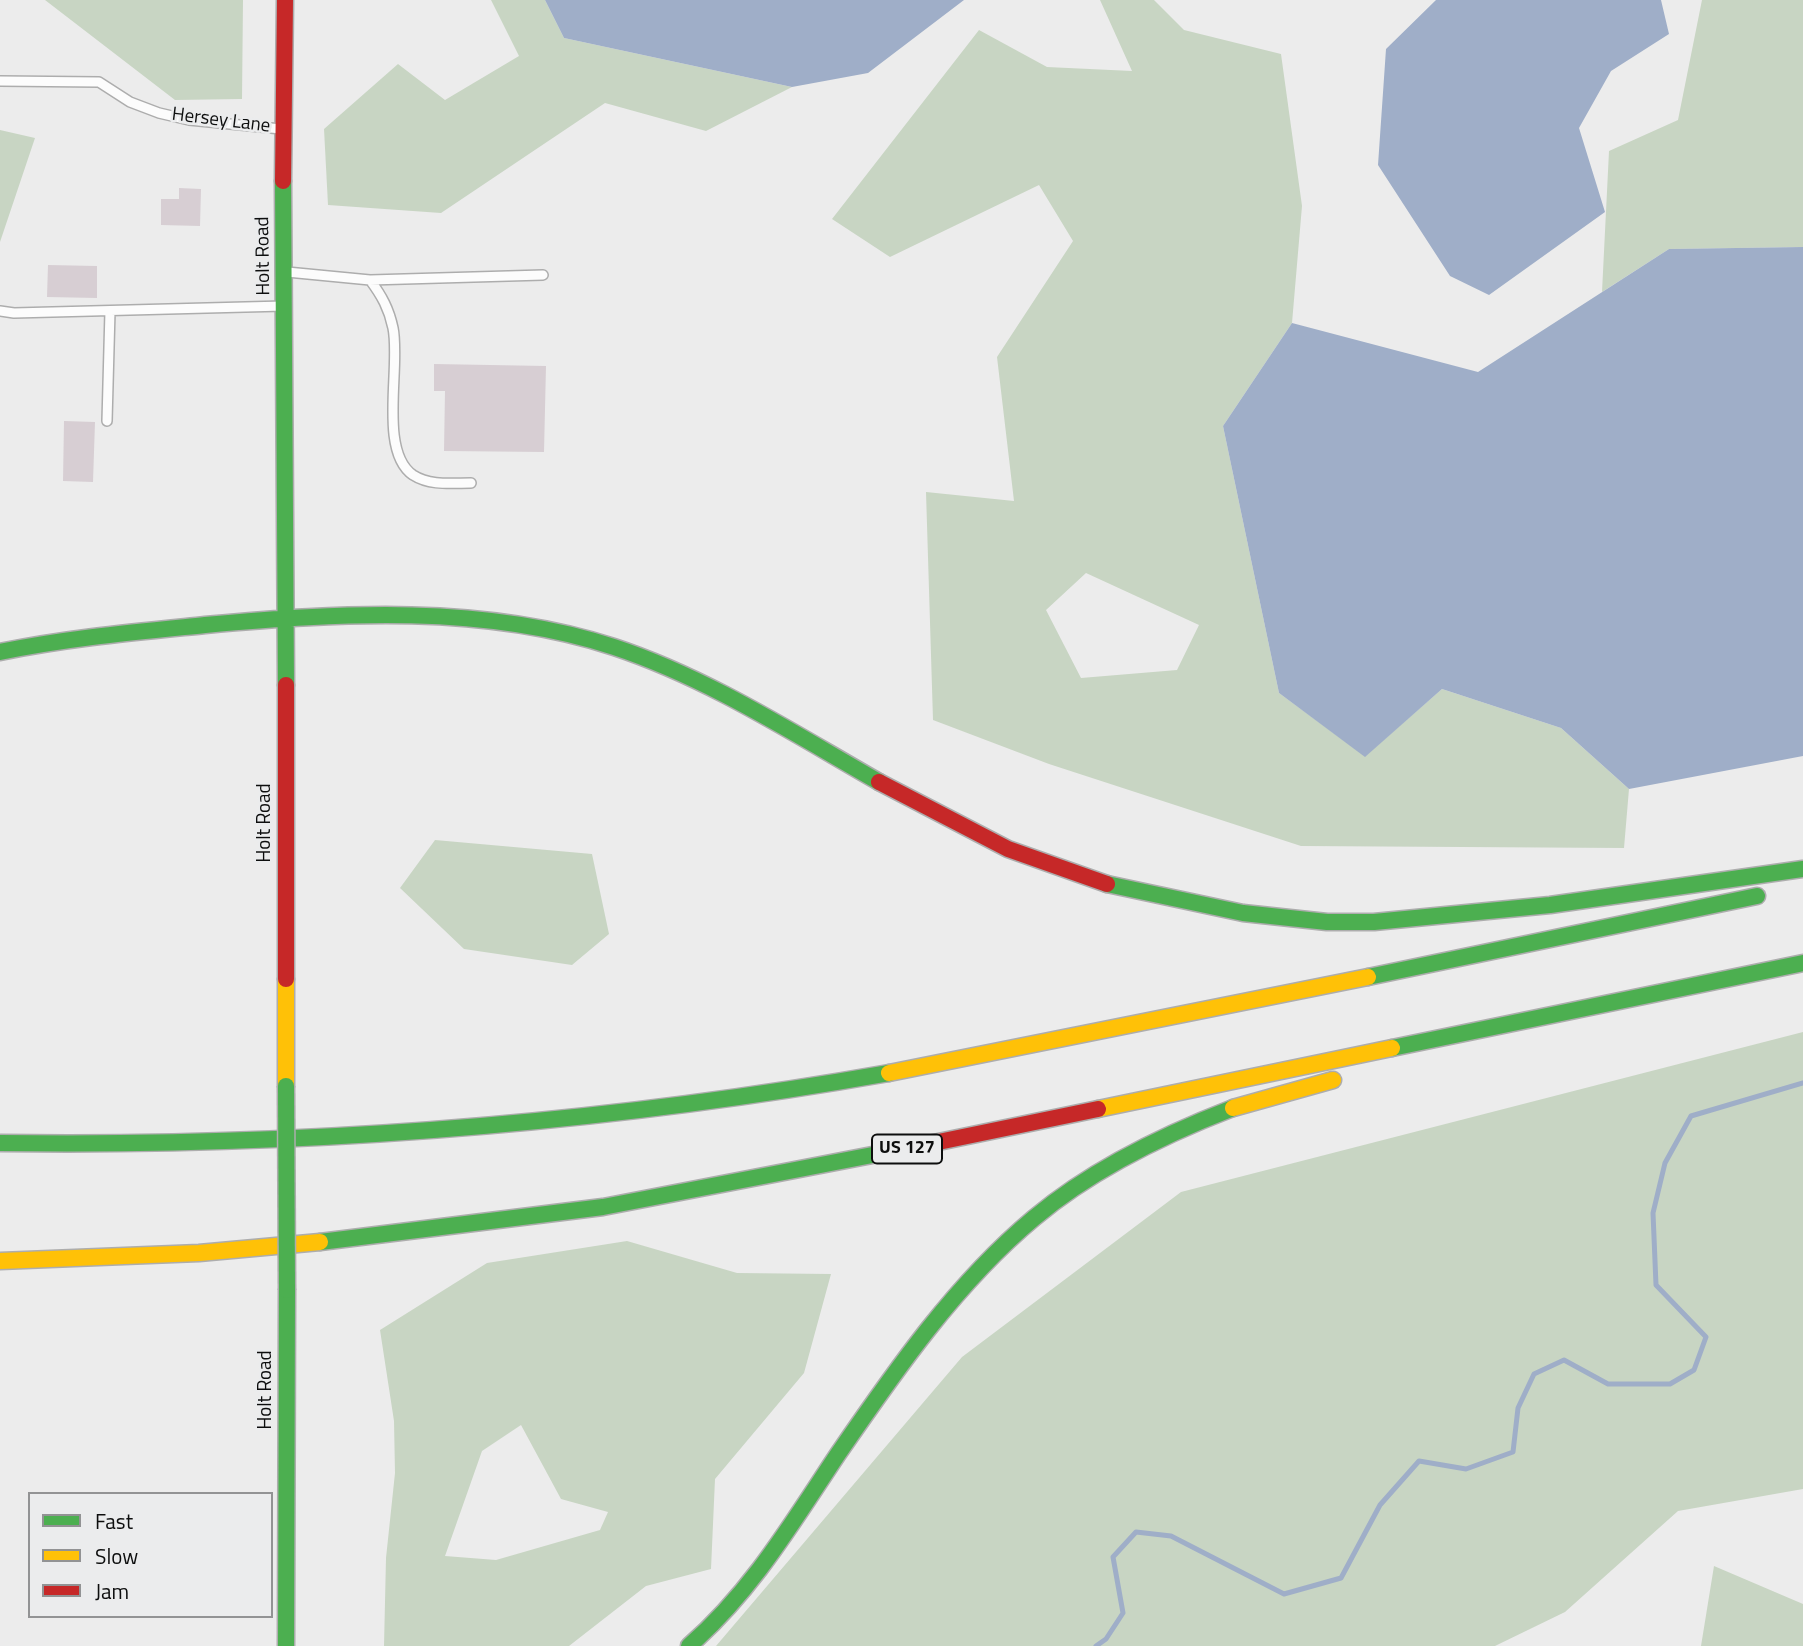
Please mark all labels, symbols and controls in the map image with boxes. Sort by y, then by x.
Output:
street label: Hersey Lane [171,104,271,138]
street label: Holt Road [252,216,276,296]
street label: Holt Road [254,783,276,863]
road number: US 127 [872,1134,942,1164]
street label: Holt Road [255,1350,277,1430]
legend [28,1492,273,1618]
text: Fast [95,1505,133,1537]
text: Slow [95,1540,138,1572]
text: Jam [95,1575,129,1607]

